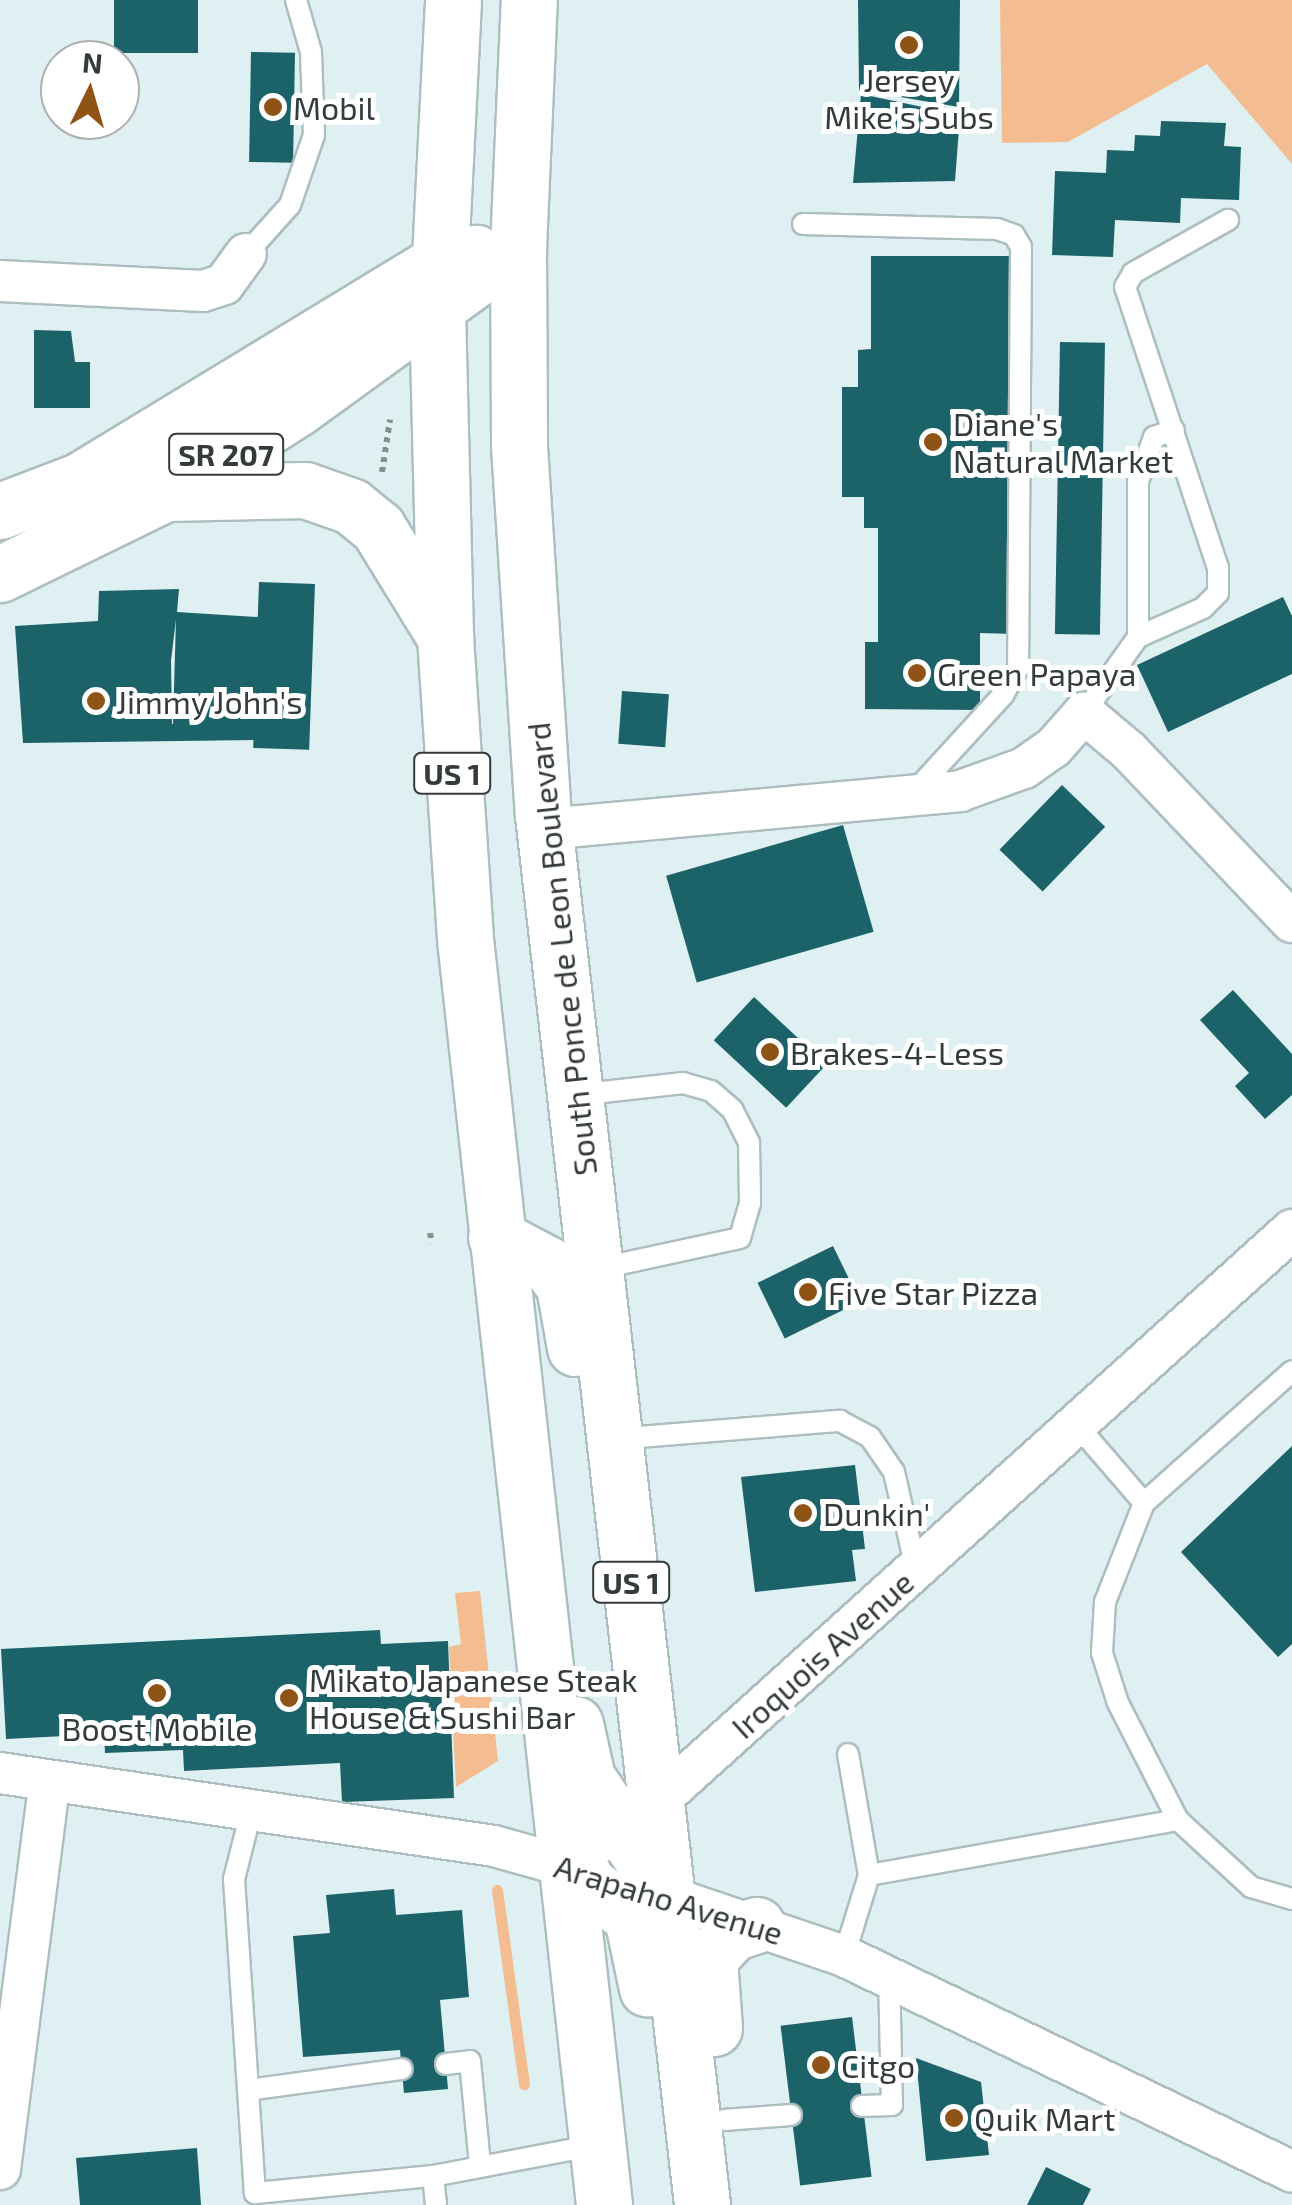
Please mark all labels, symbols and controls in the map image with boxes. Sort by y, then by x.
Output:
marker: Jersey Mike's Subs [898,34,920,56]
north arrow [40,40,140,140]
text: N [81,44,104,80]
place label: Jersey Mike's Subs [824,61,994,136]
place label: Mobil [293,88,375,126]
marker: Mobil [262,96,284,118]
place label: Diane's Natural Market [953,405,1174,480]
road number: SR 207 [166,429,286,479]
marker: Diane's Natural Market [922,431,944,453]
place label: Green Papaya [937,654,1136,692]
marker: Green Papaya [906,662,928,684]
place label: Jimmy John's [116,682,304,720]
marker: Jimmy John's [85,690,107,712]
street label: South Ponce de Leon Boulevard [518,720,604,1178]
road number: US 1 [412,748,492,798]
place label: Brakes-4-Less [790,1033,1004,1071]
marker: Brakes-4-Less [759,1041,781,1063]
place label: Five Star Pizza [828,1273,1039,1311]
marker: Five Star Pizza [797,1281,819,1303]
place label: Dunkin' [823,1494,930,1532]
marker: Dunkin' [792,1502,814,1524]
road number: US 1 [591,1557,671,1607]
street label: Iroquois Avenue [723,1562,921,1746]
place label: Mikato Japanese Steak House & Sushi Bar [309,1661,638,1736]
marker: Boost Mobile [146,1682,168,1704]
marker: Mikato Japanese Steak House & Sushi Bar [278,1687,300,1709]
place label: Boost Mobile [62,1709,252,1747]
street label: Arapaho Avenue [550,1846,788,1952]
place label: Citgo [841,2046,915,2084]
marker: Citgo [810,2054,832,2076]
place label: Quik Mart [974,2099,1116,2137]
marker: Quik Mart [943,2107,965,2129]

